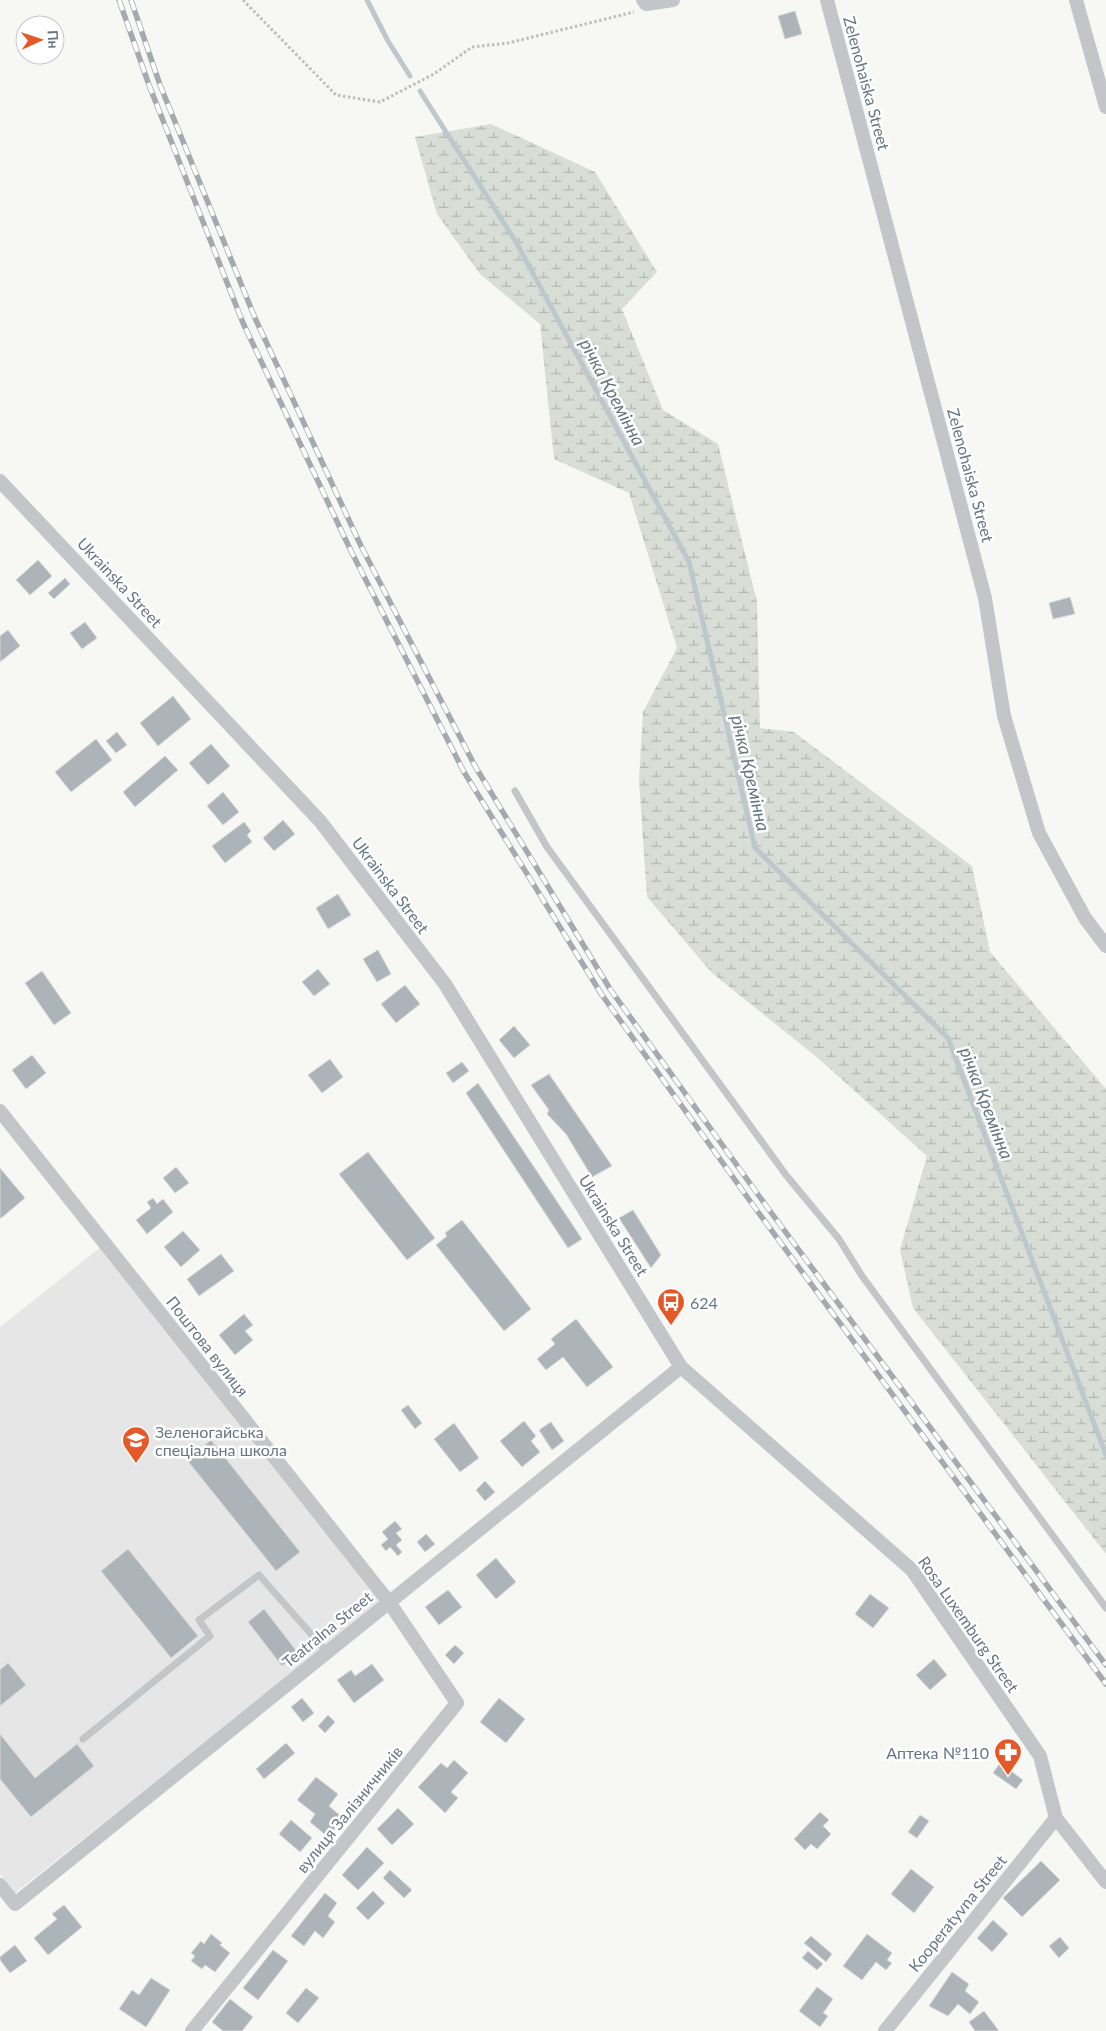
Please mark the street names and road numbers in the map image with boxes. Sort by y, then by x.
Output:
street label: Zelenohaiska Street [840,14,894,152]
street label: Zelenohaiska Street [944,406,998,544]
street label: Ukrainska Street [74,533,166,631]
street label: Ukrainska Street [349,833,433,937]
street label: Ukrainska Street [575,1171,653,1279]
street label: Поштова вулиця [163,1292,253,1400]
street label: Rosa Luxemburg Street [915,1552,1023,1696]
street label: Teatralna Street [278,1587,376,1671]
street label: вулиця Залізничників [292,1742,406,1876]
street label: Kooperatyvna Street [904,1851,1010,1975]

